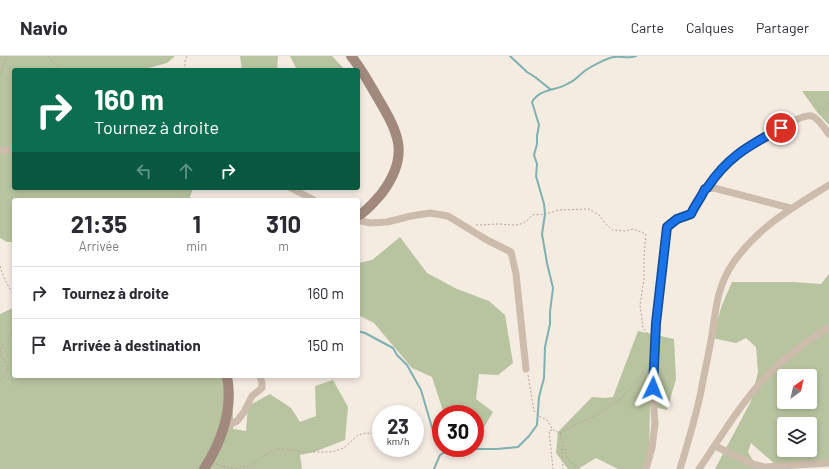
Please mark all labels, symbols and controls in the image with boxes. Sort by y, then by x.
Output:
text: Navio [20,16,68,39]
text: Carte [631,19,664,36]
text: Calques [686,19,734,36]
text: Partager [756,19,809,36]
text: 160 m [94,82,164,116]
icon: right [28,84,80,136]
pin [764,111,798,145]
text: Tournez à droite [94,116,219,138]
icon: arrive [770,117,792,139]
icon: left [133,160,155,182]
icon: ahead [175,160,197,182]
icon: right [217,160,239,182]
text: 21:35 [71,209,127,238]
text: 1 [192,209,201,238]
text: 310 [266,209,301,238]
text: Arrivée [79,238,119,254]
text: min [186,238,207,254]
text: m [278,238,289,254]
icon: right [28,282,50,304]
text: Tournez à droite [62,284,169,302]
text: 160 m [307,284,344,302]
icon: arrive [28,334,50,356]
text: Arrivée à destination [62,336,201,354]
text: 150 m [307,336,344,354]
position arrow [632,367,674,409]
north arrow [777,369,817,409]
map controls [777,369,817,457]
speed limit sign: 30 [432,405,484,457]
text: 23 [387,414,409,438]
button: layers [777,417,817,457]
text: km/h [387,435,409,447]

